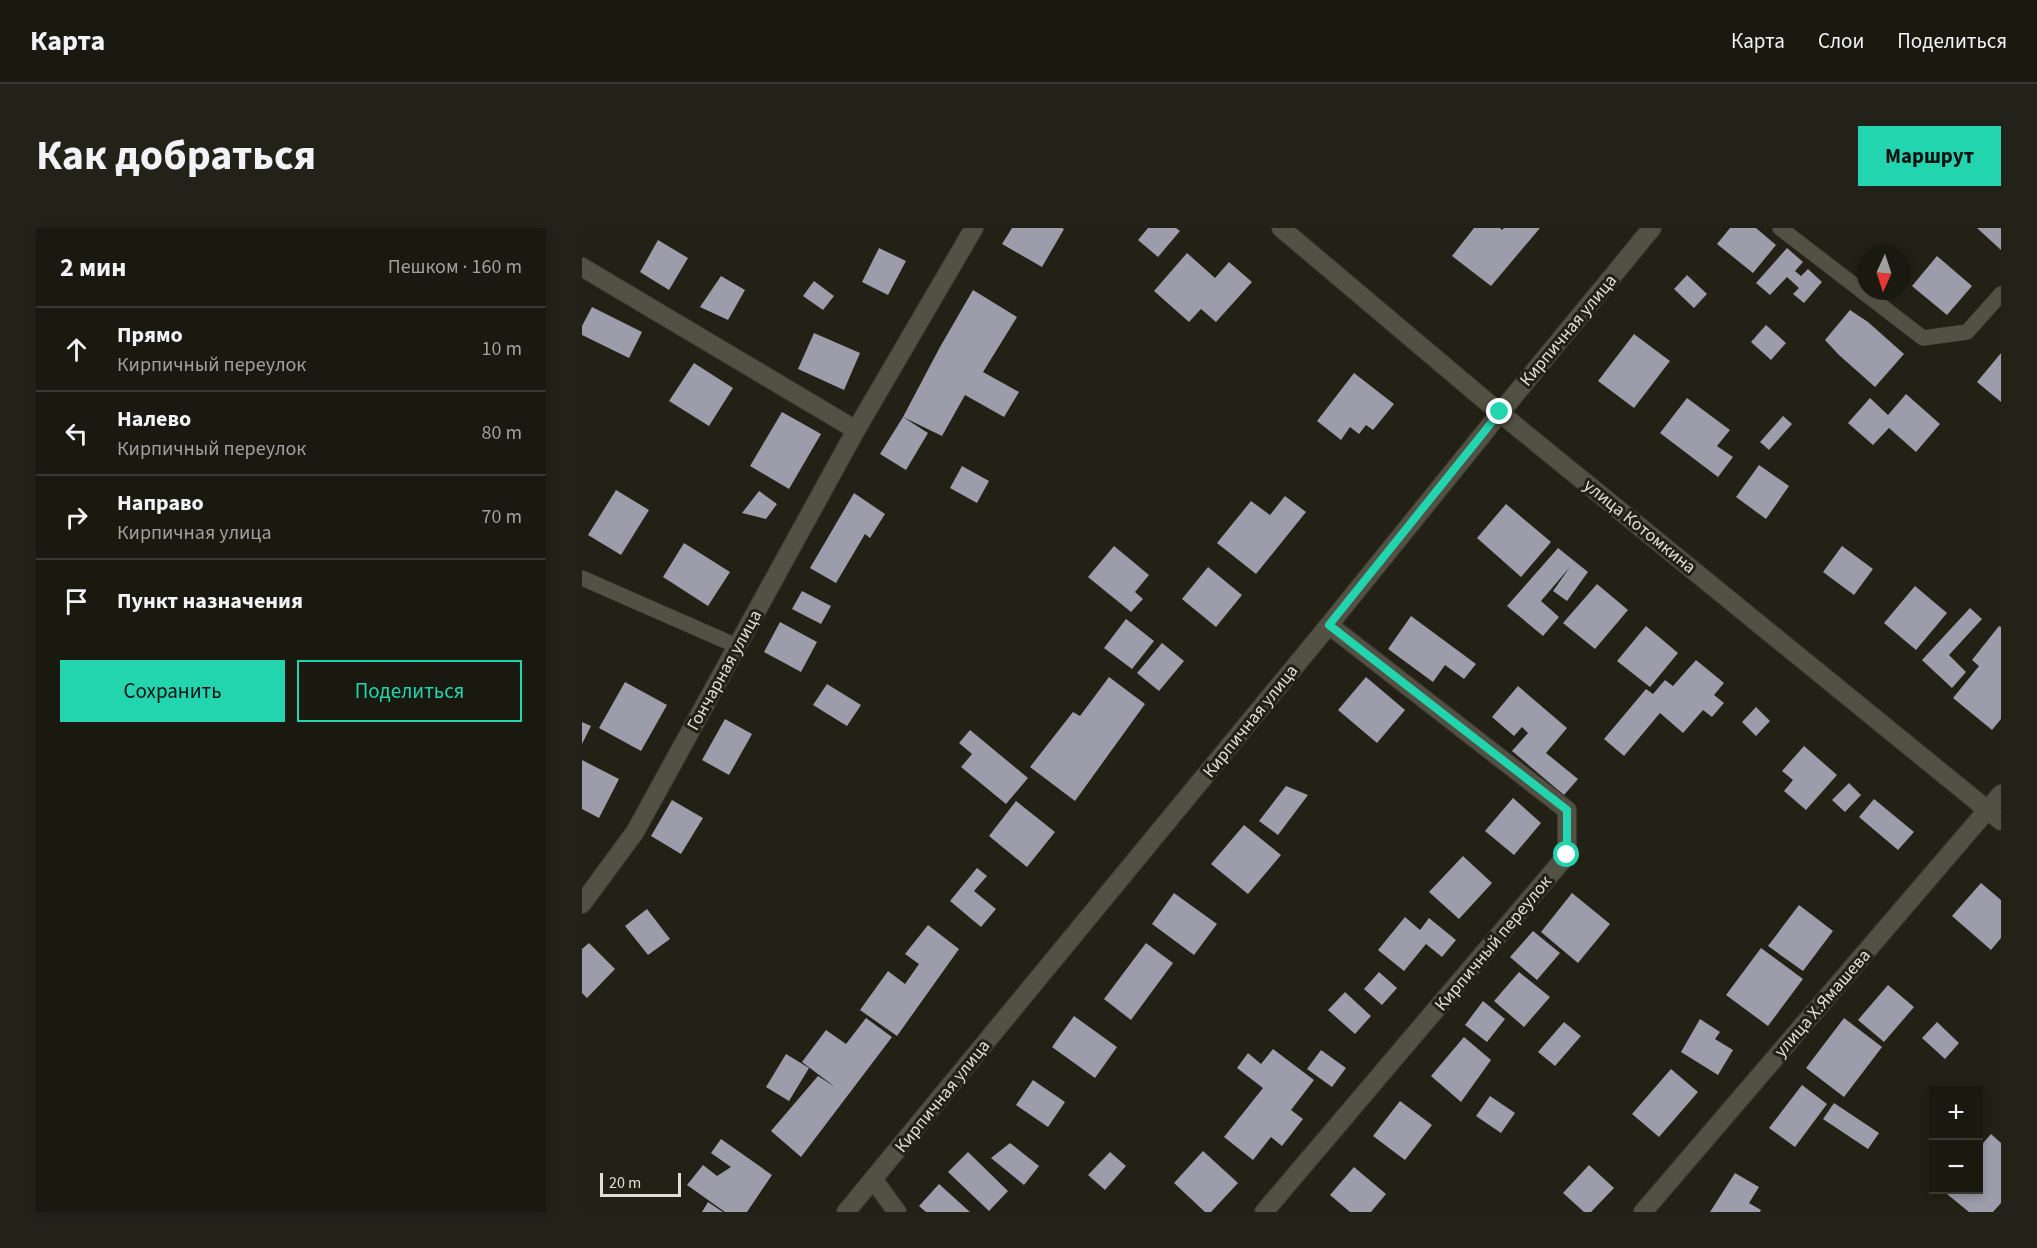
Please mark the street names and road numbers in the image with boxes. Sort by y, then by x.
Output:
street label: Кирпичная улица [1514,269,1623,392]
street label: улица Котомкина [1578,473,1701,580]
street label: Гончарная улица [681,605,768,735]
street label: Кирпичная улица [1197,659,1304,783]
street label: Кирпичный переулок [1429,870,1558,1017]
street label: улица Х.Ямашева [1768,944,1876,1063]
street label: Кирпичная улица [889,1034,996,1158]

